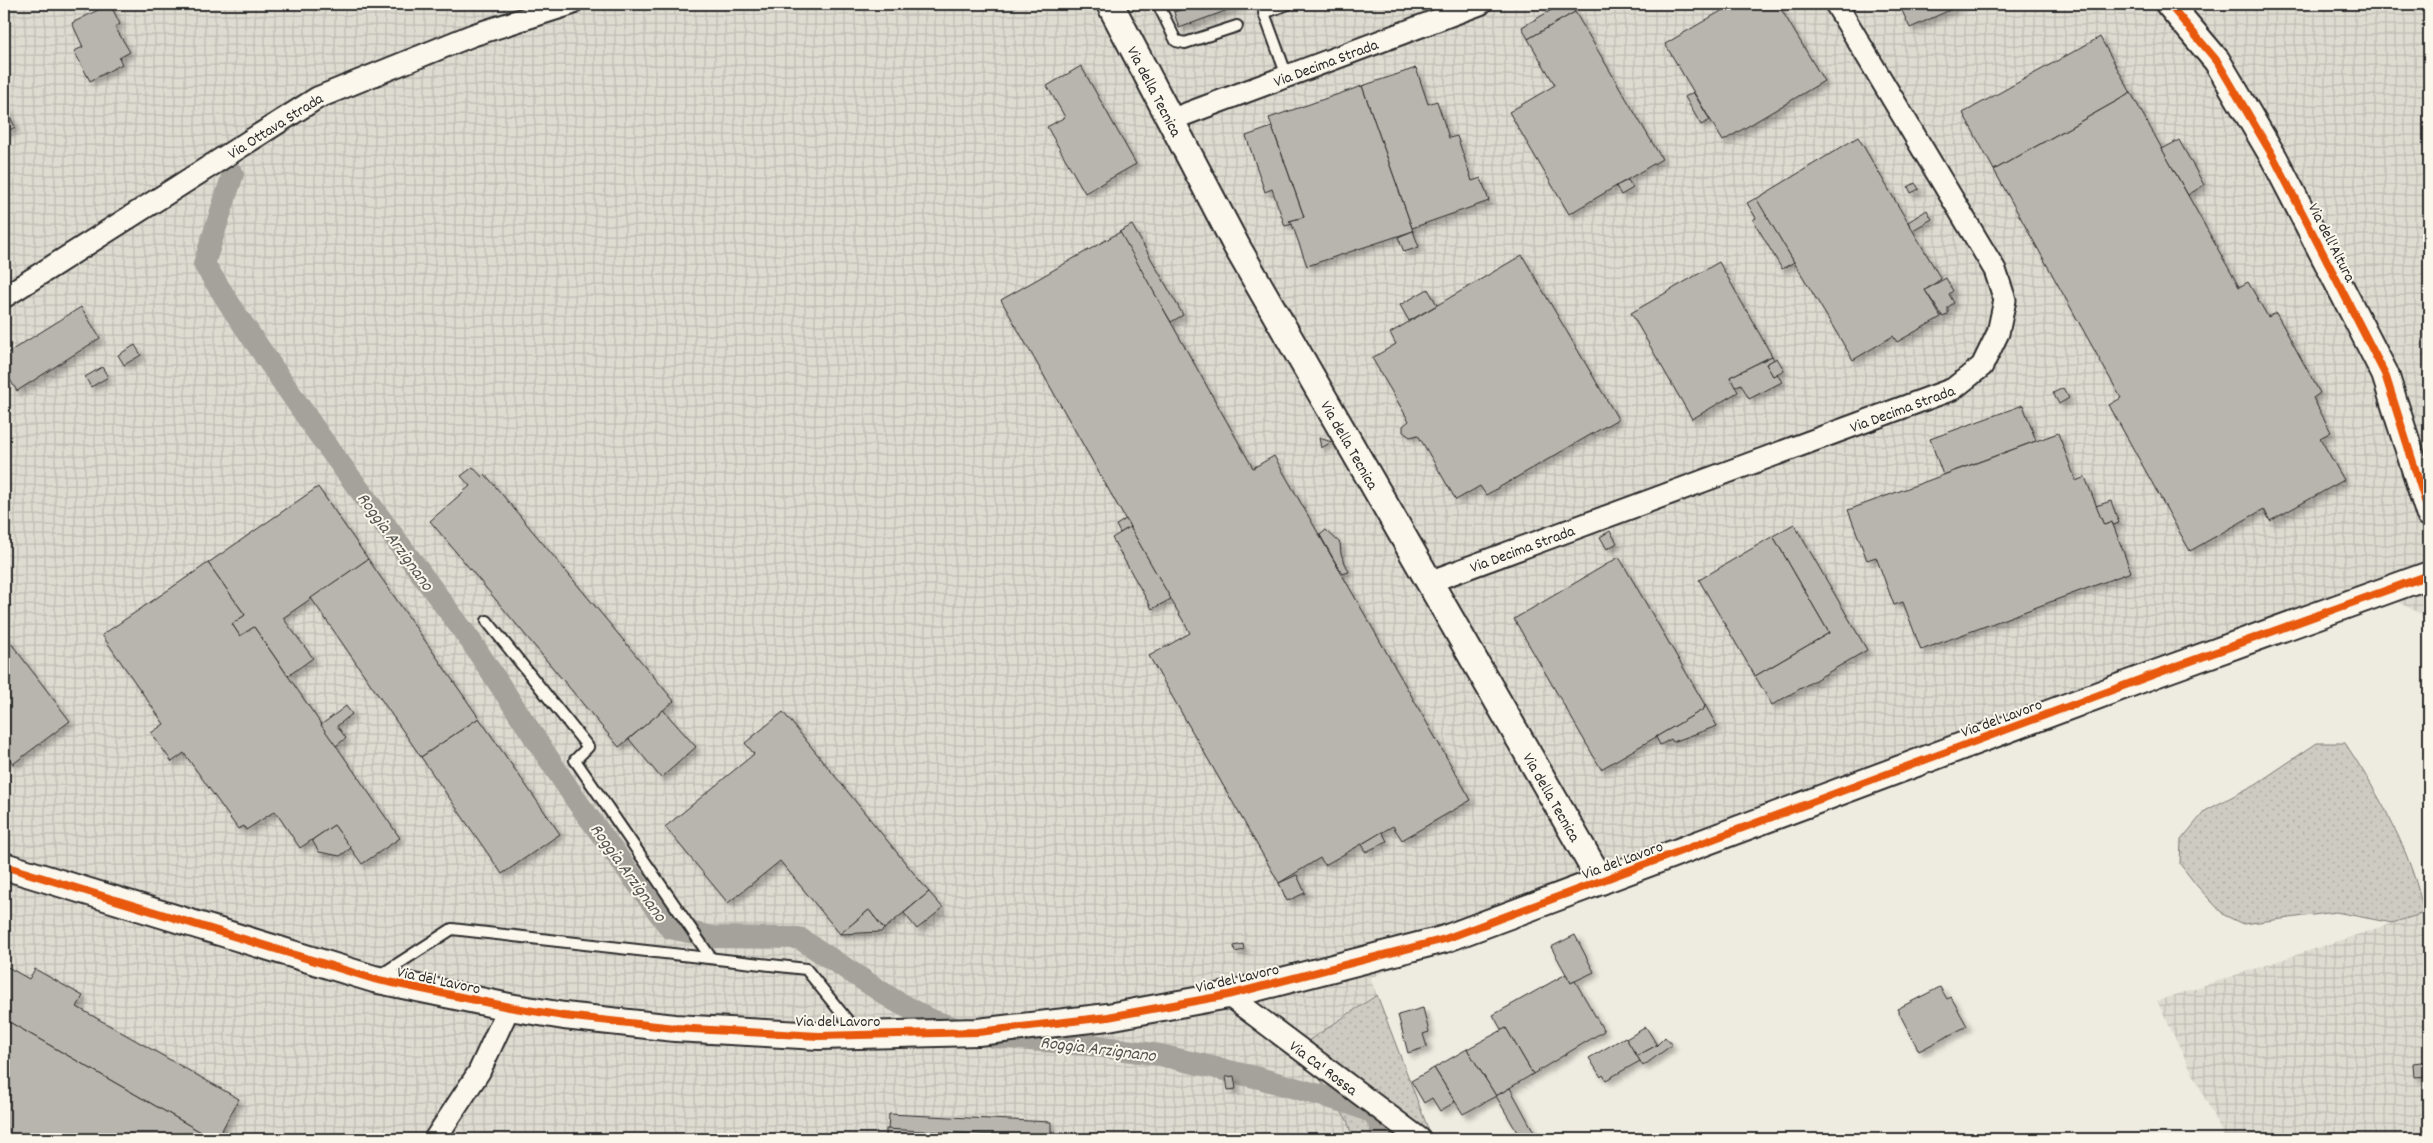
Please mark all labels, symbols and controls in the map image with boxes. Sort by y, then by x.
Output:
street label: Via Decima Strada [1271,34,1382,94]
street label: Via della Tecnica [1120,43,1187,142]
street label: Via Ottava Strada [224,88,327,166]
street label: Via dell'Altura [2301,200,2361,287]
street label: Via Decima Strada [1847,380,1959,440]
street label: Via della Tecnica [1314,397,1383,495]
water label: Roggia Arzignano [350,488,439,598]
street label: Via Decima Strada [1467,520,1579,580]
street label: Via del Lavoro [1958,694,2046,745]
street label: Via della Tecnica [1516,749,1585,847]
water label: Roggia Arzignano [583,819,672,929]
street label: Via del Lavoro [1579,836,1667,887]
street label: Via del Lavoro [1194,959,1281,1000]
street label: Via del Lavoro [395,961,482,1002]
street label: Via del Lavoro [796,1011,880,1034]
water label: Roggia Arzignano [1039,1031,1158,1070]
street label: Via Ca' Rossa [1284,1036,1362,1102]

